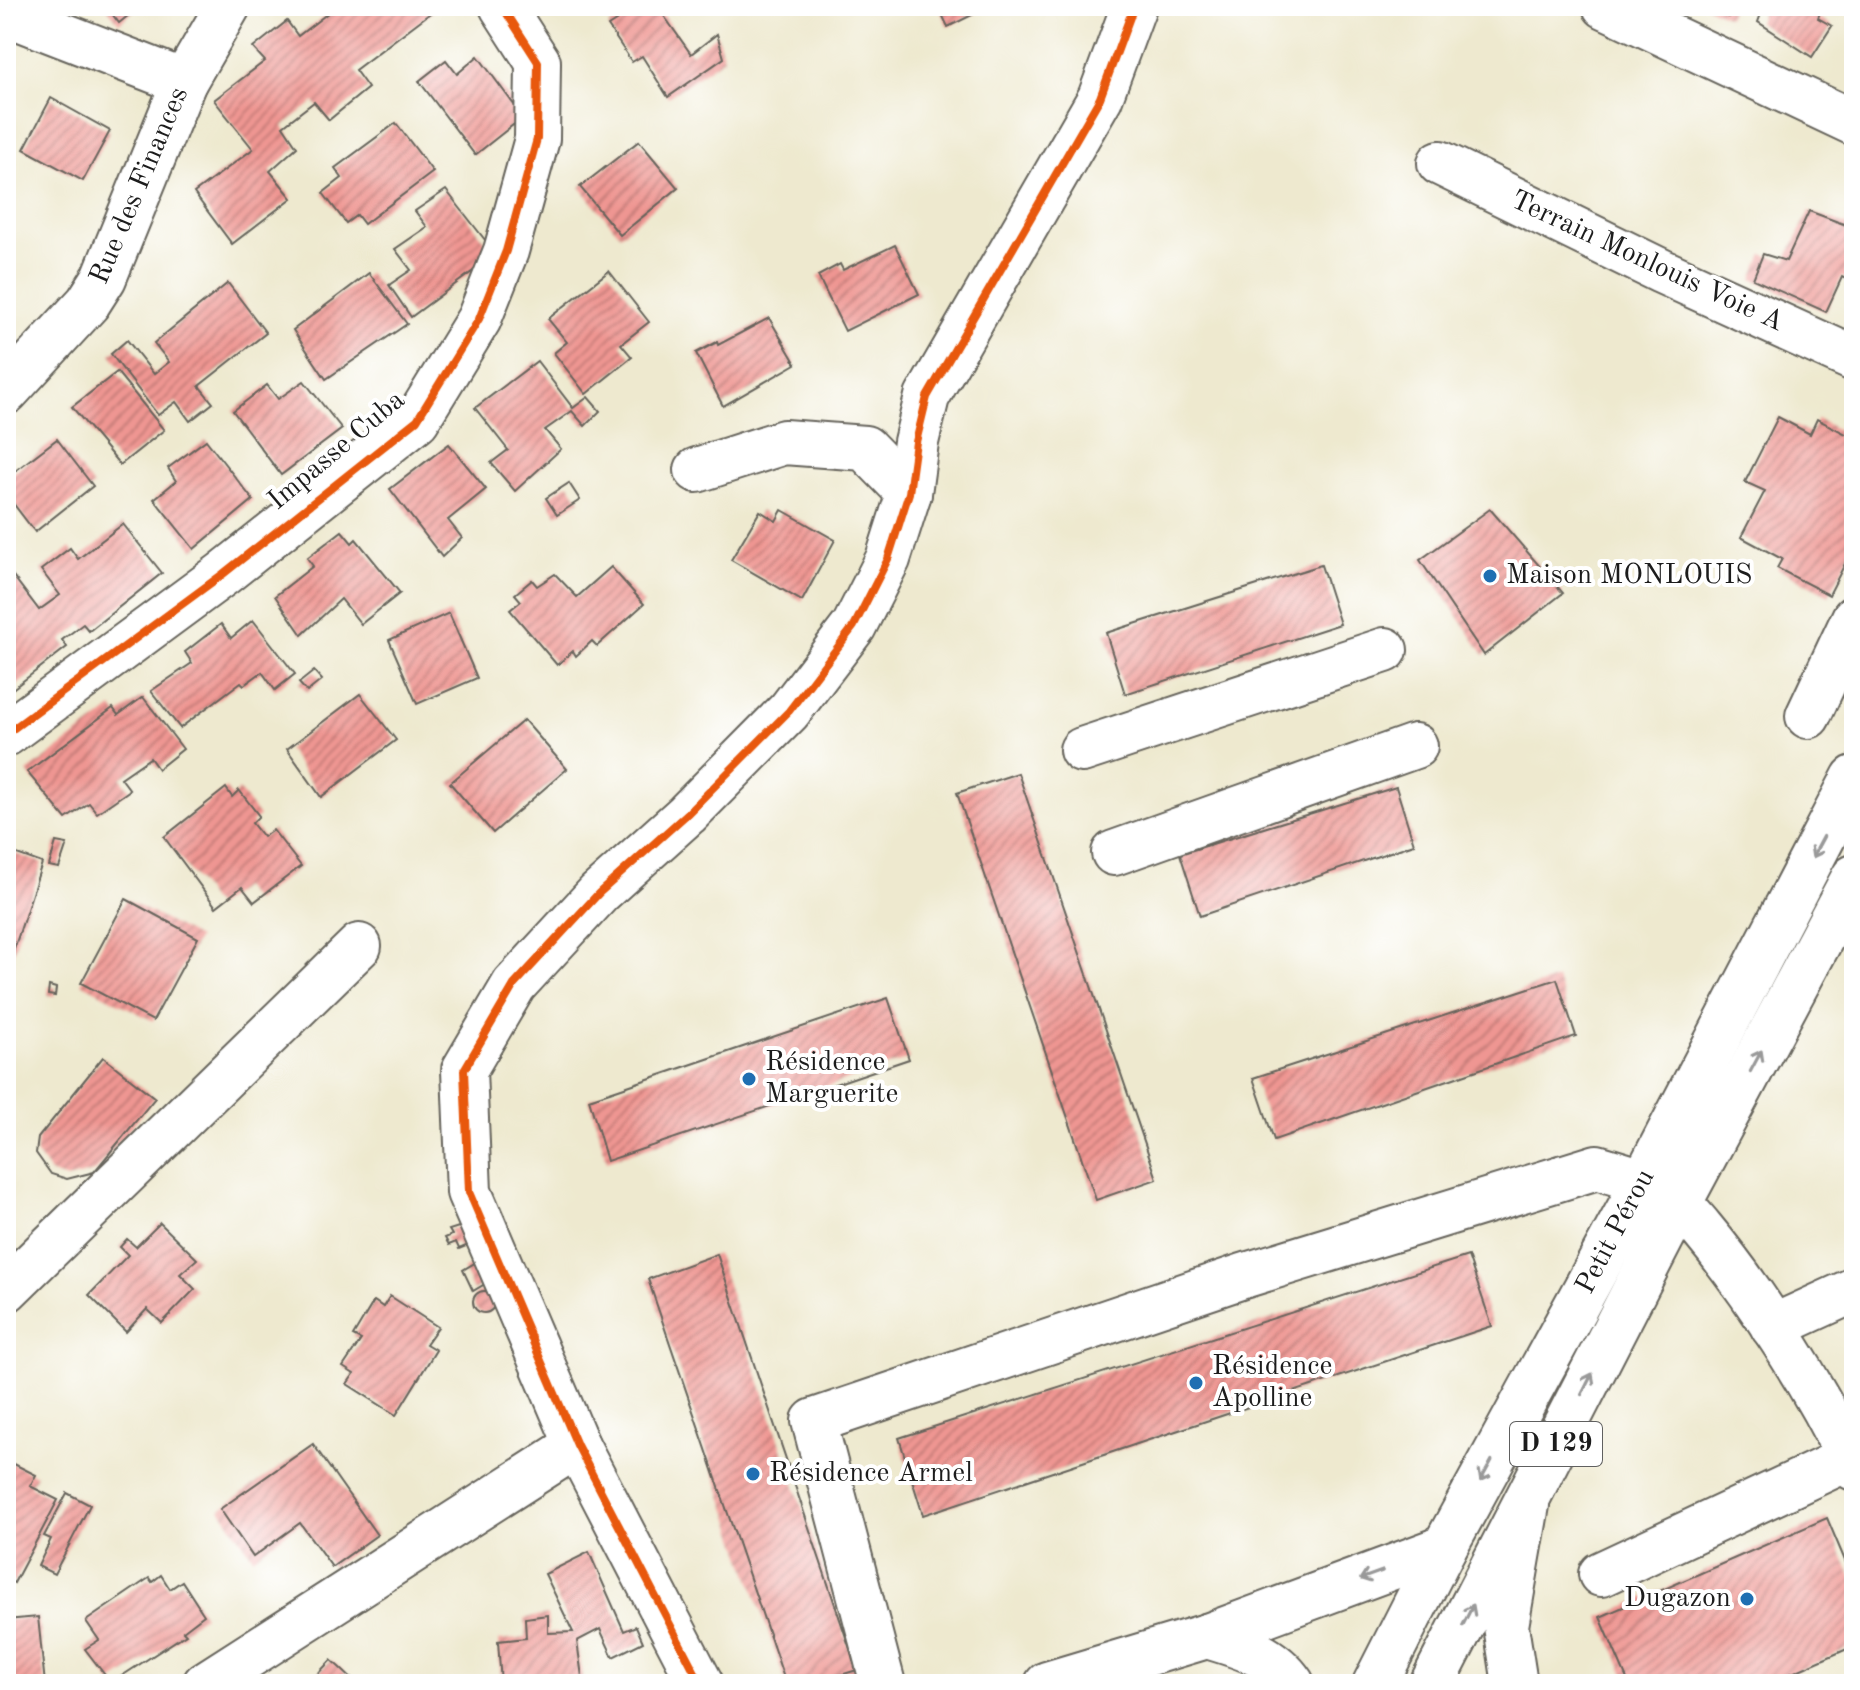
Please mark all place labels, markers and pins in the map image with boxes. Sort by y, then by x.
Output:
place label: Maison MONLOUIS [1506,562,1752,590]
marker: Maison MONLOUIS [1481,567,1499,585]
place label: Résidence Marguerite [765,1049,898,1109]
marker: Résidence Marguerite [740,1070,758,1088]
place label: Résidence Apolline [1212,1353,1332,1413]
marker: Résidence Apolline [1187,1374,1205,1392]
place label: Résidence Armel [769,1460,973,1488]
marker: Résidence Armel [744,1465,762,1483]
place label: Dugazon [1624,1585,1731,1613]
marker: Dugazon [1738,1590,1756,1608]

